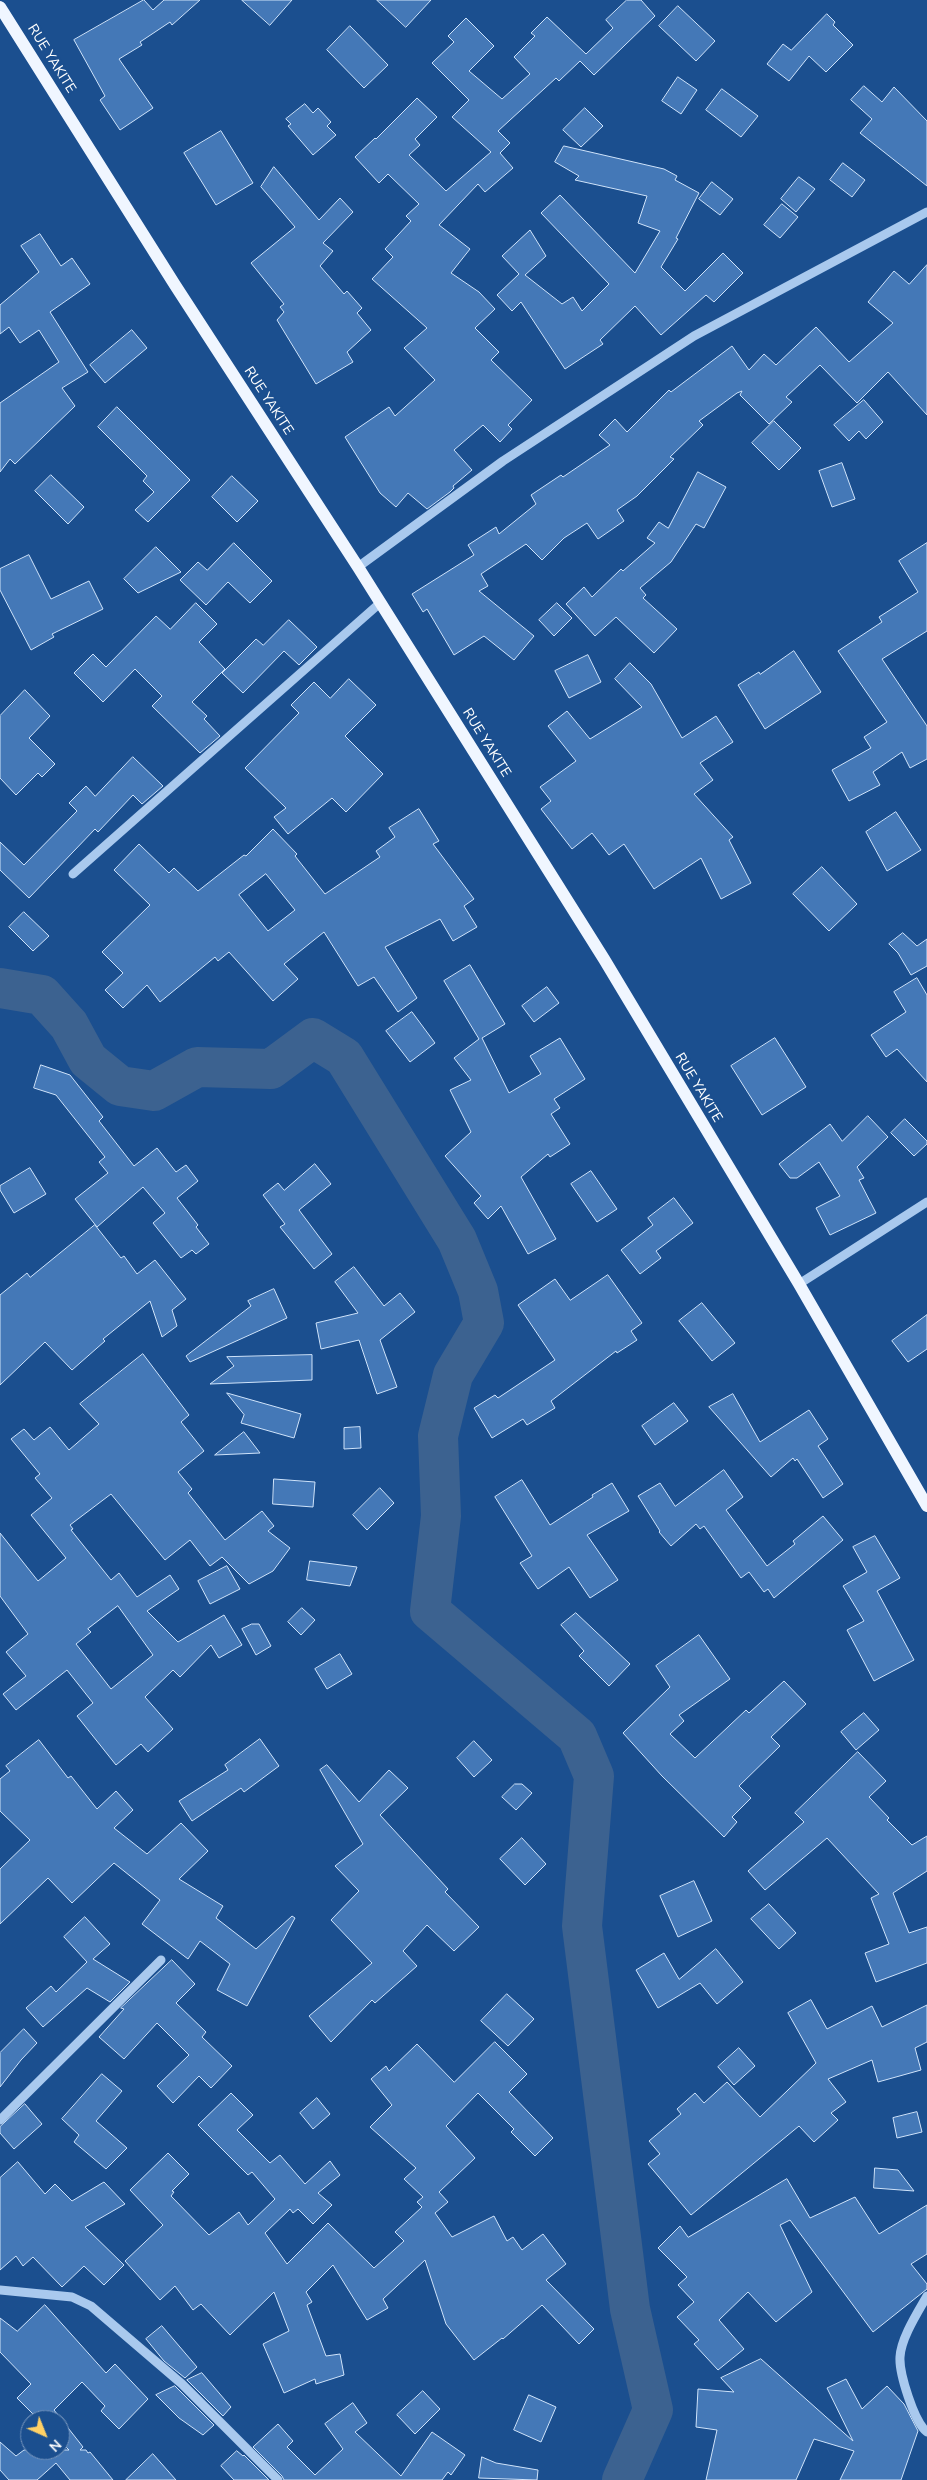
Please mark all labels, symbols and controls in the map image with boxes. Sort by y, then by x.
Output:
street label: RUE YAKITE [23,22,79,96]
street label: RUE YAKITE [240,364,296,438]
street label: RUE YAKITE [458,706,514,780]
street label: RUE YAKITE [671,1050,725,1126]
north arrow [20,2410,70,2460]
text: N [45,2435,65,2456]

